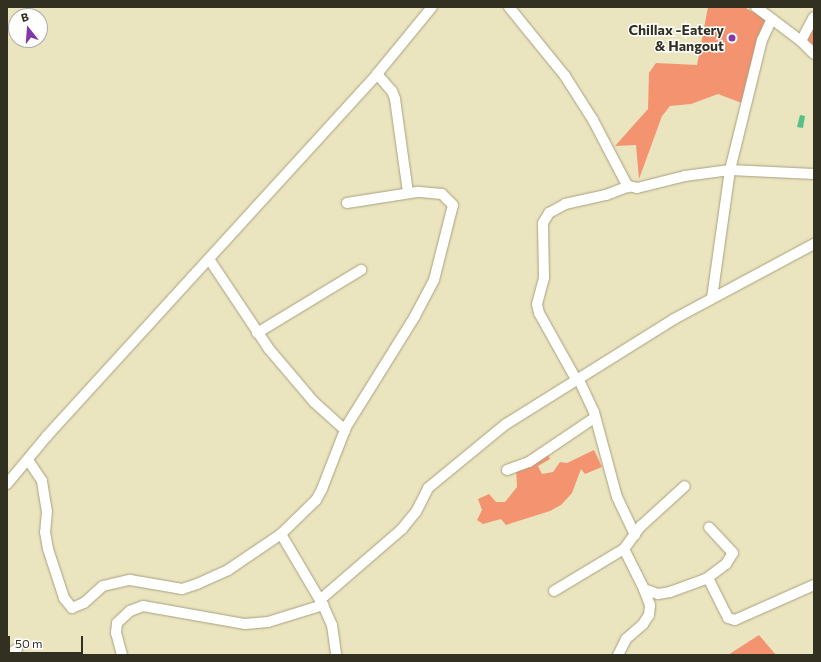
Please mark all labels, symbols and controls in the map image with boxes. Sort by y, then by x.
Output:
north arrow [8,8,48,48]
text: B [19,10,30,24]
place label: Chillax -Eatery & Hangout [628,22,724,54]
marker: Chillax -Eatery & Hangout [727,33,737,43]
scale bar [10,628,85,654]
text: 50 m [15,636,43,650]

